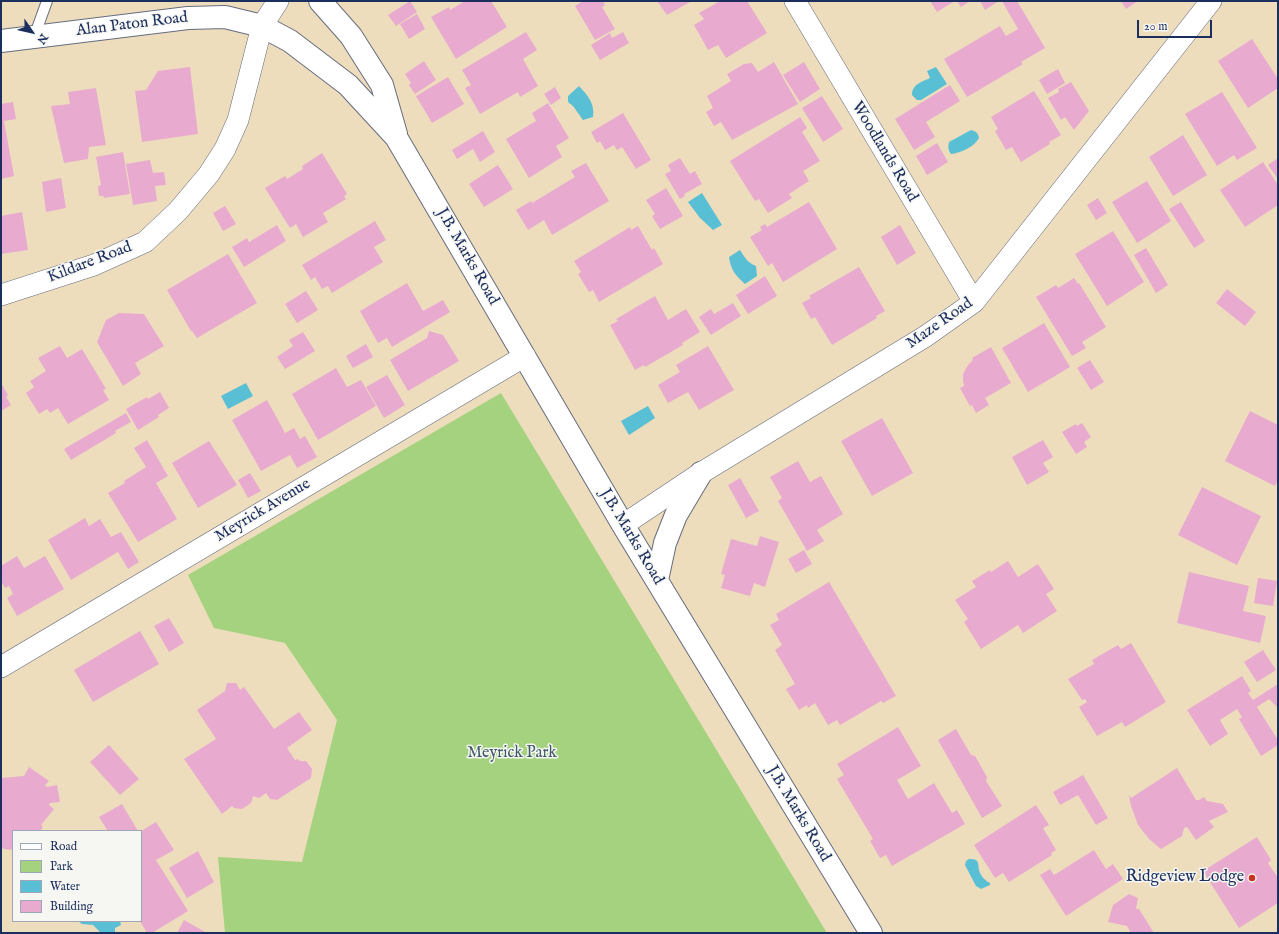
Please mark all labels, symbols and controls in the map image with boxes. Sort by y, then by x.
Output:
street label: Alan Paton Road [75,9,189,41]
north arrow [12,12,52,52]
scale bar [1139,12,1214,38]
text: 20 m [1144,19,1167,34]
text: N [33,31,50,47]
street label: Woodlands Road [846,98,922,206]
street label: J.B. Marks Road [432,205,502,309]
street label: Kildare Road [45,238,135,288]
street label: Maze Road [903,294,977,354]
street label: Meyrick Avenue [212,475,314,547]
street label: J.B. Marks Road [595,486,667,588]
park label: Meyrick Park [467,744,557,764]
street label: J.B. Marks Road [762,763,834,865]
legend [12,830,142,922]
text: Road [50,839,77,854]
text: Park [50,859,73,874]
place label: Ridgeview Lodge [1126,868,1244,888]
marker: Ridgeview Lodge [1247,873,1257,883]
text: Water [50,879,80,894]
text: Building [50,899,93,914]

